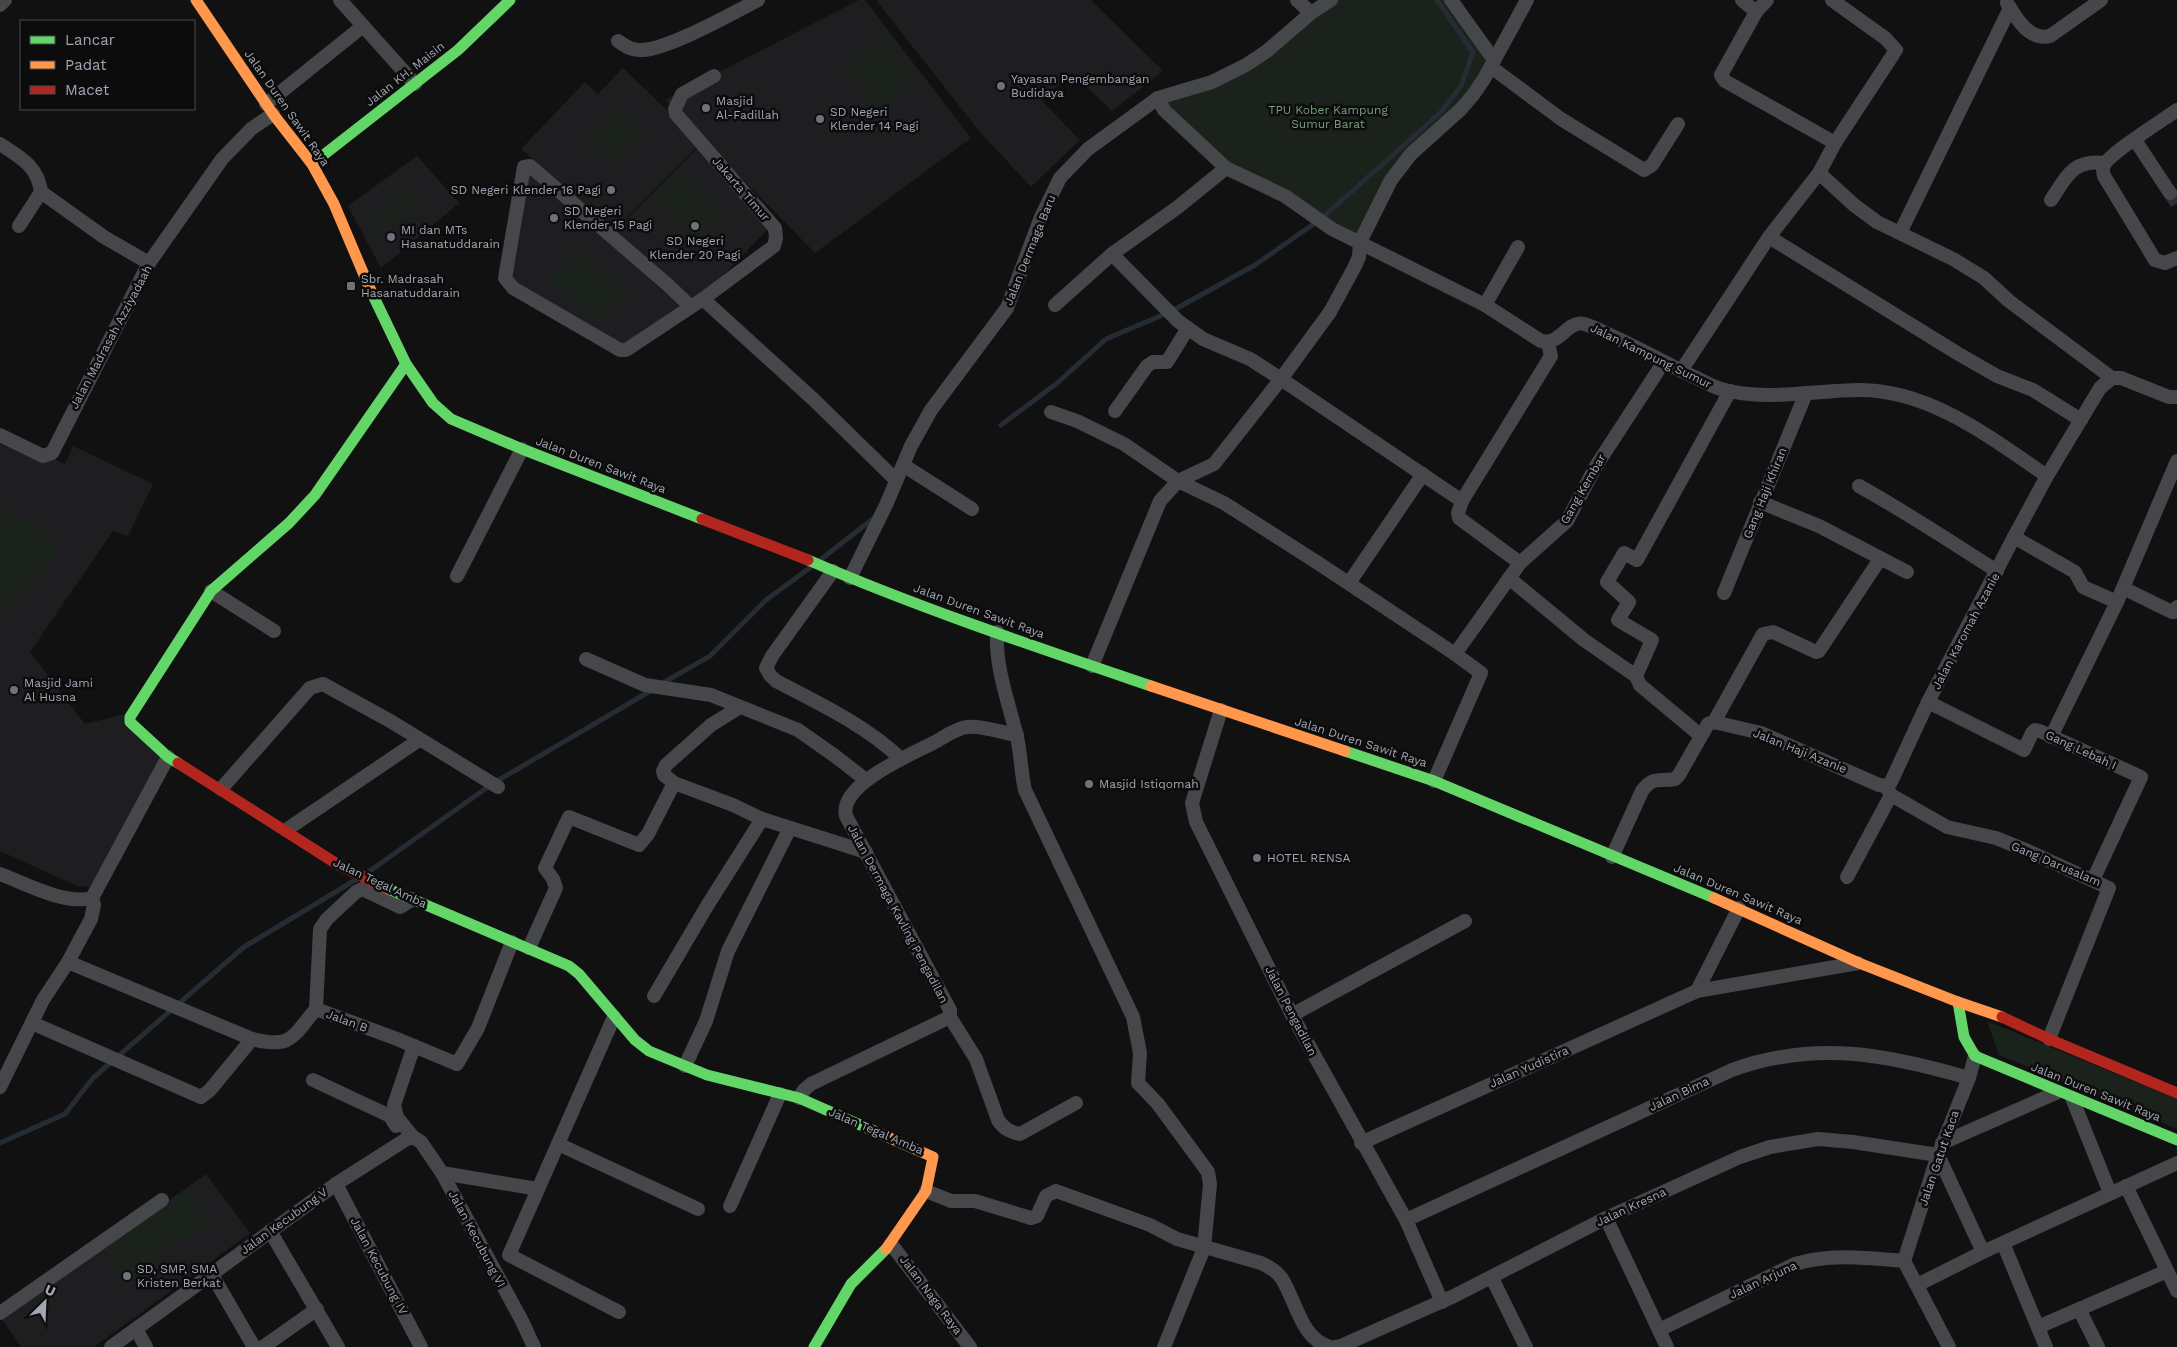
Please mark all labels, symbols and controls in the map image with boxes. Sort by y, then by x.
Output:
legend [20,20,195,110]
text: Lancar [65,31,115,49]
street label: Jalan KH. Maisin [363,39,447,109]
street label: Jalan Duren Sawit Raya [242,47,333,169]
text: Padat [65,56,107,74]
place label: Yayasan Pengembangan Budidaya [1011,72,1149,100]
marker: Yayasan Pengembangan Budidaya [995,80,1007,92]
text: Macet [65,81,110,99]
place label: Masjid Al-Fadillah [716,94,779,122]
marker: Masjid Al-Fadillah [700,102,712,114]
park label: TPU Kober Kampung Sumur Barat [1268,103,1388,131]
place label: SD Negeri Klender 14 Pagi [830,105,919,133]
marker: SD Negeri Klender 14 Pagi [814,113,826,125]
street label: Jakarta Timur [709,154,773,224]
place label: SD Negeri Klender 16 Pagi [451,183,601,197]
marker: SD Negeri Klender 16 Pagi [605,184,617,196]
street label: Jalan Dermaga Baru [1001,193,1059,307]
place label: SD Negeri Klender 15 Pagi [564,204,652,232]
marker: SD Negeri Klender 15 Pagi [548,212,560,224]
marker: SD Negeri Klender 20 Pagi [689,220,701,232]
place label: MI dan MTs Hasanatuddarain [401,223,500,251]
marker: MI dan MTs Hasanatuddarain [385,231,397,243]
place label: SD Negeri Klender 20 Pagi [649,234,741,262]
street label: Jalan Madrasah Azziyadaah [67,263,155,411]
place label: Sbr. Madrasah Hasanatuddarain [361,272,460,300]
marker: Sbr. Madrasah Hasanatuddarain [345,280,357,292]
street label: Jalan Kampung Sumur [1588,321,1714,391]
street label: Jalan Duren Sawit Raya [534,434,668,496]
street label: Gang Haji Khiran [1740,445,1790,541]
street label: Gang Kembar [1557,451,1609,526]
street label: Jalan Karomah Azanie [1929,570,2003,692]
street label: Jalan Duren Sawit Raya [912,581,1047,641]
place label: Masjid Jami Al Husna [24,676,93,704]
marker: Masjid Jami Al Husna [8,684,20,696]
street label: Jalan Duren Sawit Raya [1293,714,1429,770]
street label: Jalan Haji Azanie [1751,726,1849,776]
street label: Gang Lebah I [2043,727,2119,773]
place label: Masjid Istiqomah [1099,777,1199,791]
marker: Masjid Istiqomah [1083,778,1095,790]
street label: Jalan Dermaga Kavling Pengadilan [845,823,951,1005]
street label: Gang Darusalam [2009,839,2103,889]
place label: HOTEL RENSA [1267,851,1350,865]
marker: HOTEL RENSA [1251,852,1263,864]
street label: Jalan Tegal Amba [331,855,429,911]
street label: Jalan Duren Sawit Raya [1672,861,1805,928]
street label: Jalan Pengadilan [1262,964,1320,1058]
street label: Jalan B [324,1007,370,1035]
street label: Jalan Yudistira [1487,1043,1571,1091]
street label: Jalan Duren Sawit Raya [2029,1060,2163,1124]
street label: Jalan Bima [1647,1074,1711,1114]
street label: Jalan Tegal Amba [827,1105,926,1157]
street label: Jalan Gatut Kaca [1916,1108,1962,1208]
street label: Jalan Kecubung V [238,1185,330,1257]
street label: Jalan Kresna [1594,1185,1668,1229]
street label: Jalan Kecubung VI [446,1188,508,1290]
street label: Jalan Kecubung IV [347,1215,411,1317]
street label: Jalan Naga Raya [897,1253,965,1337]
street label: Jalan Arjuna [1727,1258,1799,1302]
place label: SD, SMP, SMA Kristen Berkat [137,1262,221,1290]
marker: SD, SMP, SMA Kristen Berkat [121,1270,133,1282]
north arrow [20,1277,70,1327]
text: U [42,1281,58,1299]

